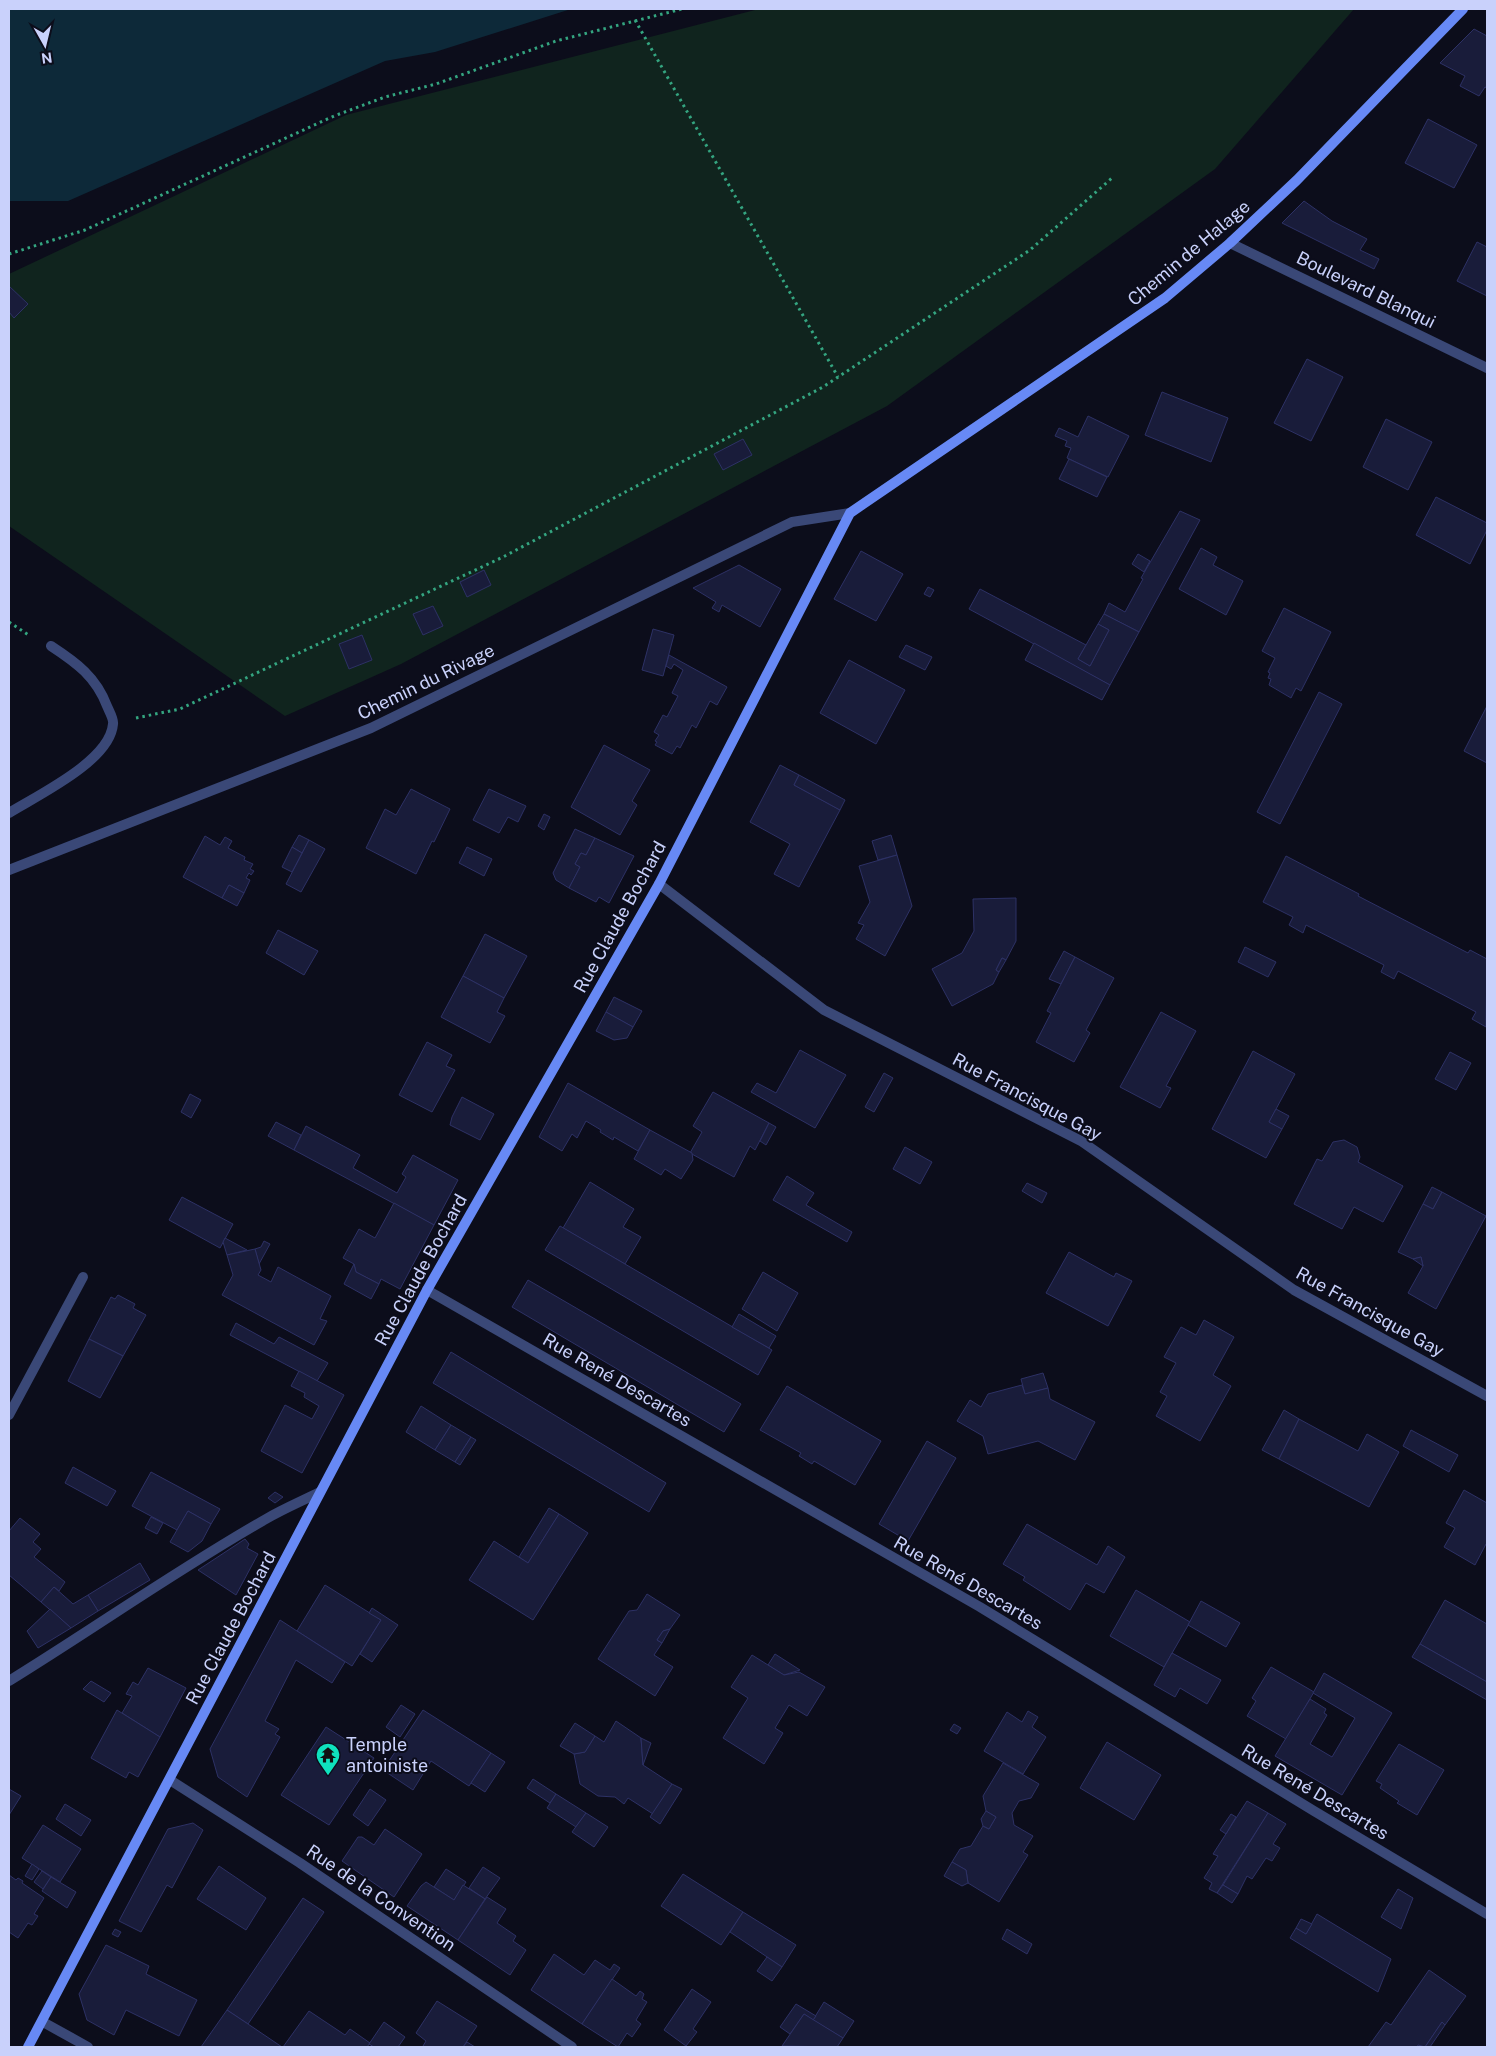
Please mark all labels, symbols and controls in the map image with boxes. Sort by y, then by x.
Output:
north arrow [20,20,70,70]
text: N [40,49,53,67]
street label: Chemin de Halage [1123,195,1254,310]
street label: Boulevard Blanqui [1293,247,1439,332]
street label: Chemin du Rivage [354,639,498,724]
street label: Rue Claude Bochard [569,837,670,996]
street label: Rue Francisque Gay [949,1048,1106,1145]
street label: Rue Claude Bochard [370,1190,471,1349]
street label: Rue Francisque Gay [1293,1262,1448,1361]
street label: Rue René Descartes [539,1328,695,1431]
street label: Rue René Descartes [890,1531,1046,1634]
street label: Rue Claude Bochard [181,1548,280,1708]
place label: Temple antoiniste [346,1734,428,1776]
street label: Rue René Descartes [1238,1739,1393,1844]
temple icon: Temple antoiniste [315,1742,341,1776]
street label: Rue de la Convention [303,1840,460,1955]

